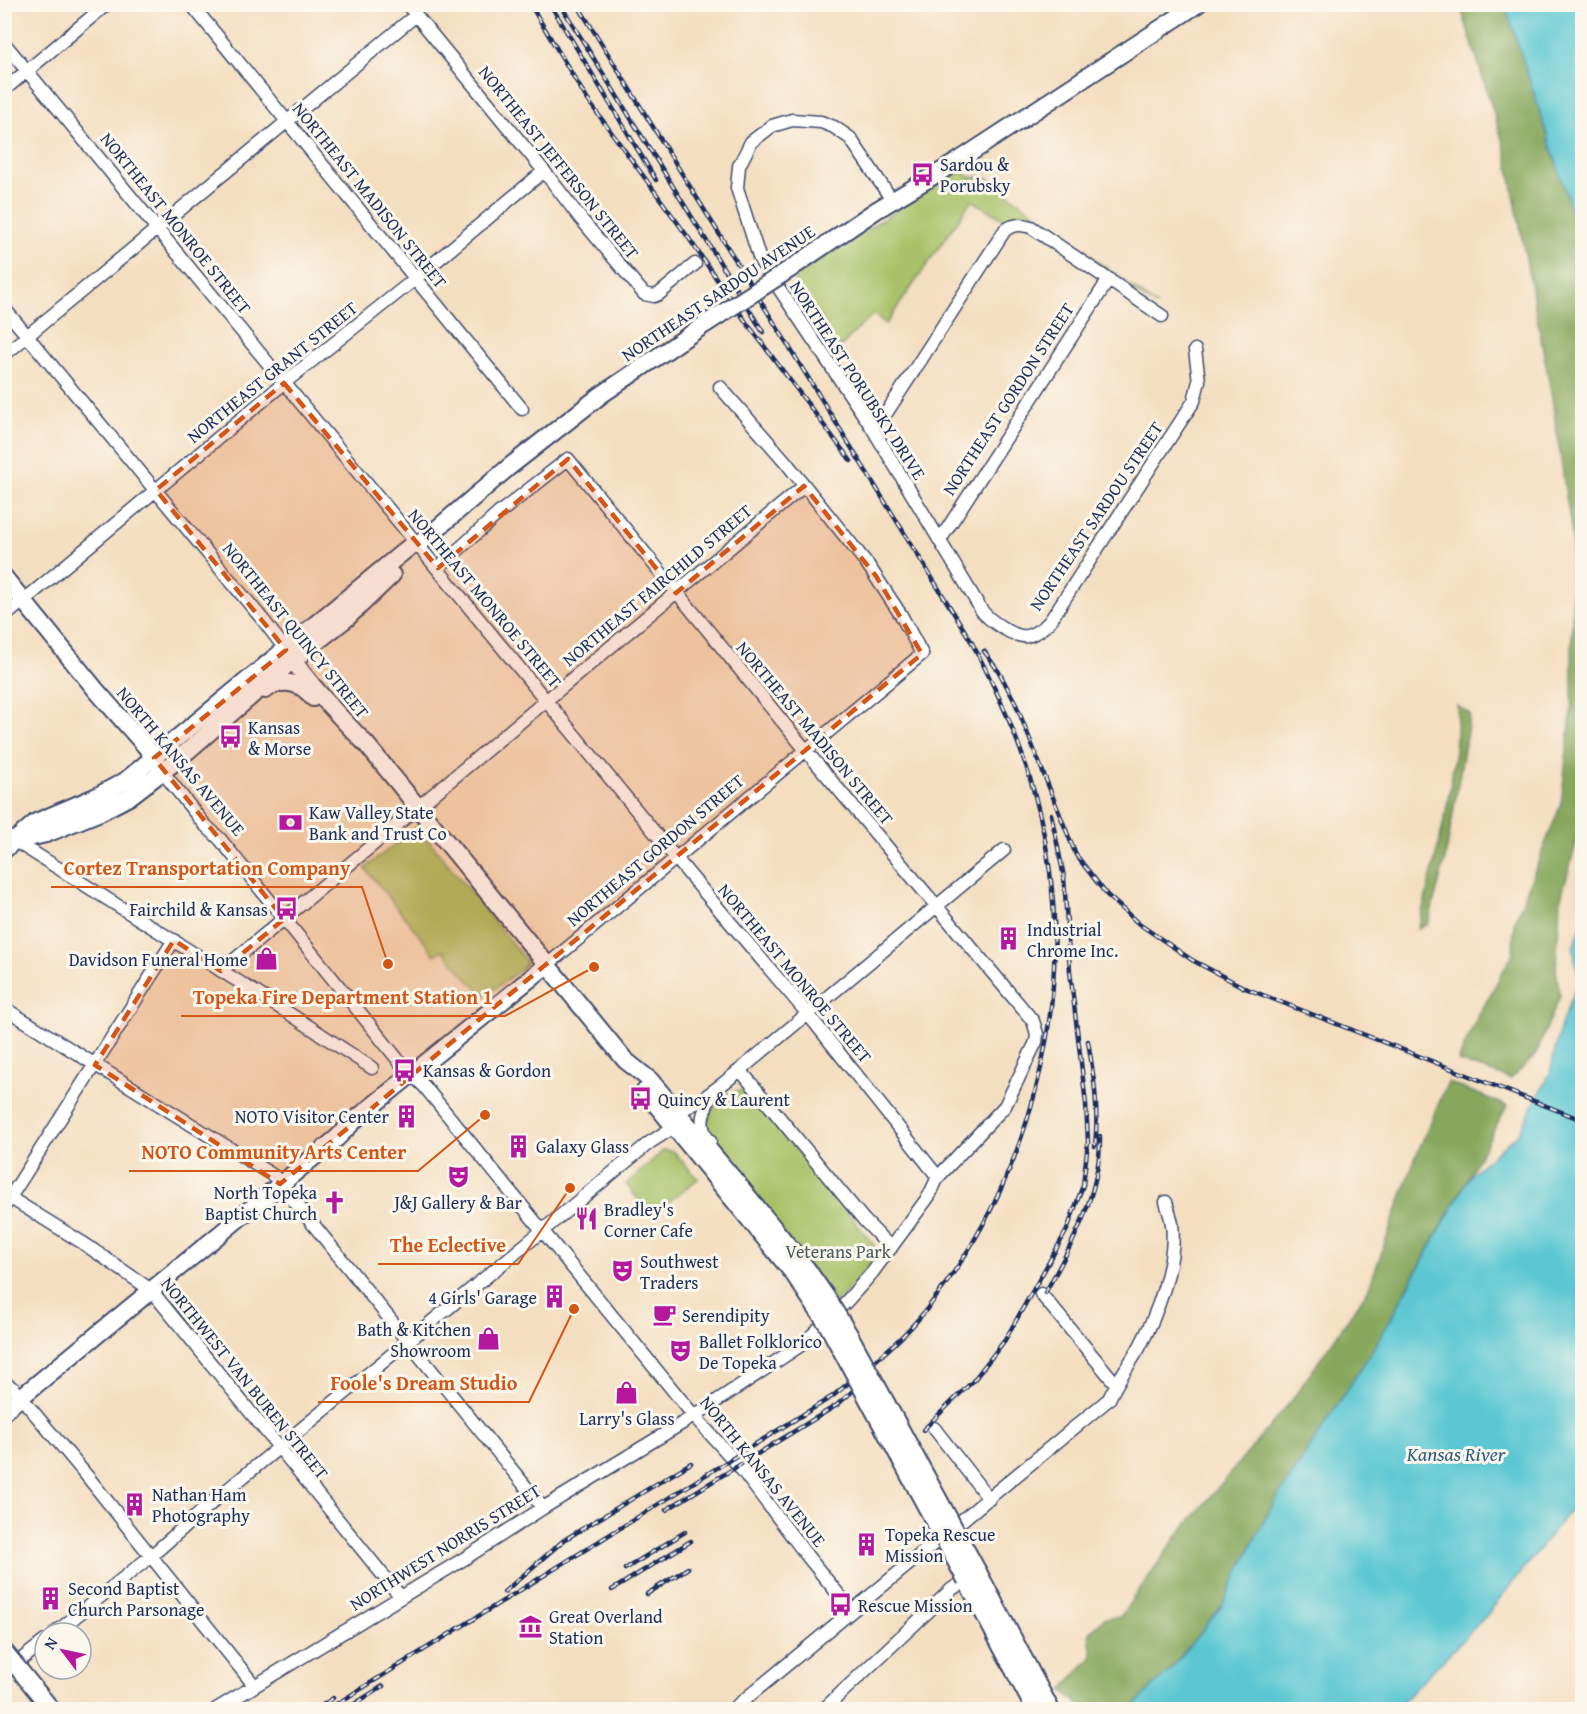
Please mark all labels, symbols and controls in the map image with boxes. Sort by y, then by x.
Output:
street label: NORTHEAST JEFFERSON STREET [472,59,646,265]
street label: NORTHEAST MADISON STREET [286,96,454,294]
street label: NORTHEAST MONROE STREET [94,126,258,320]
place label: Sardou & Porubsky [940,151,1011,199]
bus stop icon: Sardou & Porubsky [909,161,935,187]
street label: NORTHEAST SARDOU AVENUE [616,218,820,368]
street label: NORTHEAST PORUBSKY DRIVE [783,275,933,485]
street label: NORTHEAST GRANT STREET [181,295,363,449]
street label: NORTHEAST GORDON STREET [935,297,1081,501]
street label: NORTHEAST SARDOU STREET [1022,416,1170,616]
street label: NORTHEAST FAIRCHILD STREET [556,497,758,673]
street label: NORTHEAST MONROE STREET [402,502,568,694]
street label: NORTHEAST QUINCY STREET [216,536,376,724]
street label: NORTHEAST MADISON STREET [730,635,900,831]
street label: NORTH KANSAS AVENUE [110,680,252,842]
place label: Kansas & Morse [248,714,311,762]
bus stop icon: Kansas & Morse [217,724,243,750]
street label: NORTHEAST GORDON STREET [560,767,750,933]
place label: Kaw Valley State Bank and Trust Co [309,799,447,847]
bank icon: Kaw Valley State Bank and Trust Co [278,809,304,835]
callout: Cortez Transportation Company [51,849,362,887]
text: Cortez Transportation Company [64,853,351,882]
street label: NORTHEAST MONROE STREET [712,877,878,1069]
place label: Fairchild & Kansas [130,896,268,923]
bus stop icon: Fairchild & Kansas [273,896,299,922]
place label: Industrial Chrome Inc. [1027,916,1118,964]
building icon: Industrial Chrome Inc. [996,926,1022,952]
place label: Davidson Funeral Home [69,946,248,973]
shop icon: Davidson Funeral Home [253,946,279,972]
callout: Topeka Fire Department Station 1 [181,978,505,1016]
text: Topeka Fire Department Station 1 [193,982,493,1011]
bus stop icon: Kansas & Gordon [392,1057,418,1083]
place label: Kansas & Gordon [423,1057,551,1084]
bus stop icon: Quincy & Laurent [627,1086,653,1112]
place label: Quincy & Laurent [658,1086,791,1113]
place label: NOTO Visitor Center [235,1103,390,1130]
building icon: NOTO Visitor Center [394,1103,420,1129]
callout: NOTO Community Arts Center [129,1133,418,1171]
building icon: Galaxy Glass [505,1133,531,1159]
place label: Galaxy Glass [536,1133,629,1160]
text: NOTO Community Arts Center [142,1137,406,1166]
theatre icon: J&J Gallery & Bar [445,1163,471,1189]
place label: North Topeka Baptist Church [205,1179,317,1227]
church icon: North Topeka Baptist Church [322,1189,348,1215]
place label: J&J Gallery & Bar [392,1189,522,1216]
place label: Bradley's Corner Cafe [604,1196,693,1244]
restaurant icon: Bradley's Corner Cafe [573,1206,599,1232]
callout: The Eclective [378,1226,518,1264]
text: The Eclective [390,1230,506,1259]
park label: Veterans Park [785,1238,892,1265]
place label: Southwest Traders [640,1248,719,1296]
theatre icon: Southwest Traders [609,1258,635,1284]
street label: NORTHWEST VAN BUREN STREET [155,1271,335,1485]
place label: 4 Girls' Garage [428,1284,537,1311]
building icon: 4 Girls' Garage [542,1284,568,1310]
cafe icon: Serendipity [651,1302,677,1328]
place label: Serendipity [682,1302,770,1329]
place label: Bath & Kitchen Showroom [357,1316,471,1364]
shop icon: Bath & Kitchen Showroom [476,1326,502,1352]
place label: Ballet Folklorico De Topeka [699,1328,822,1376]
theatre icon: Ballet Folklorico De Topeka [668,1338,694,1364]
callout: Foole's Dream Studio [318,1364,529,1402]
text: Foole's Dream Studio [331,1368,518,1397]
shop icon: Larry's Glass [614,1379,640,1405]
street label: NORTH KANSAS AVENUE [693,1390,833,1552]
place label: Larry's Glass [579,1405,675,1432]
water label: Kansas River [1406,1439,1506,1468]
street label: NORTHWEST NORRIS STREET [344,1477,546,1617]
place label: Nathan Ham Photography [152,1481,250,1529]
building icon: Nathan Ham Photography [121,1491,147,1517]
place label: Topeka Rescue Mission [885,1521,995,1569]
building icon: Topeka Rescue Mission [854,1531,880,1557]
place label: Second Baptist Church Parsonage [68,1575,205,1623]
building icon: Second Baptist Church Parsonage [37,1585,63,1611]
bus stop icon: Rescue Mission [827,1592,853,1618]
place label: Rescue Mission [858,1592,973,1619]
place label: Great Overland Station [549,1603,663,1651]
museum icon: Great Overland Station [518,1613,544,1639]
north arrow [33,1621,93,1681]
text: N [37,1632,63,1654]

